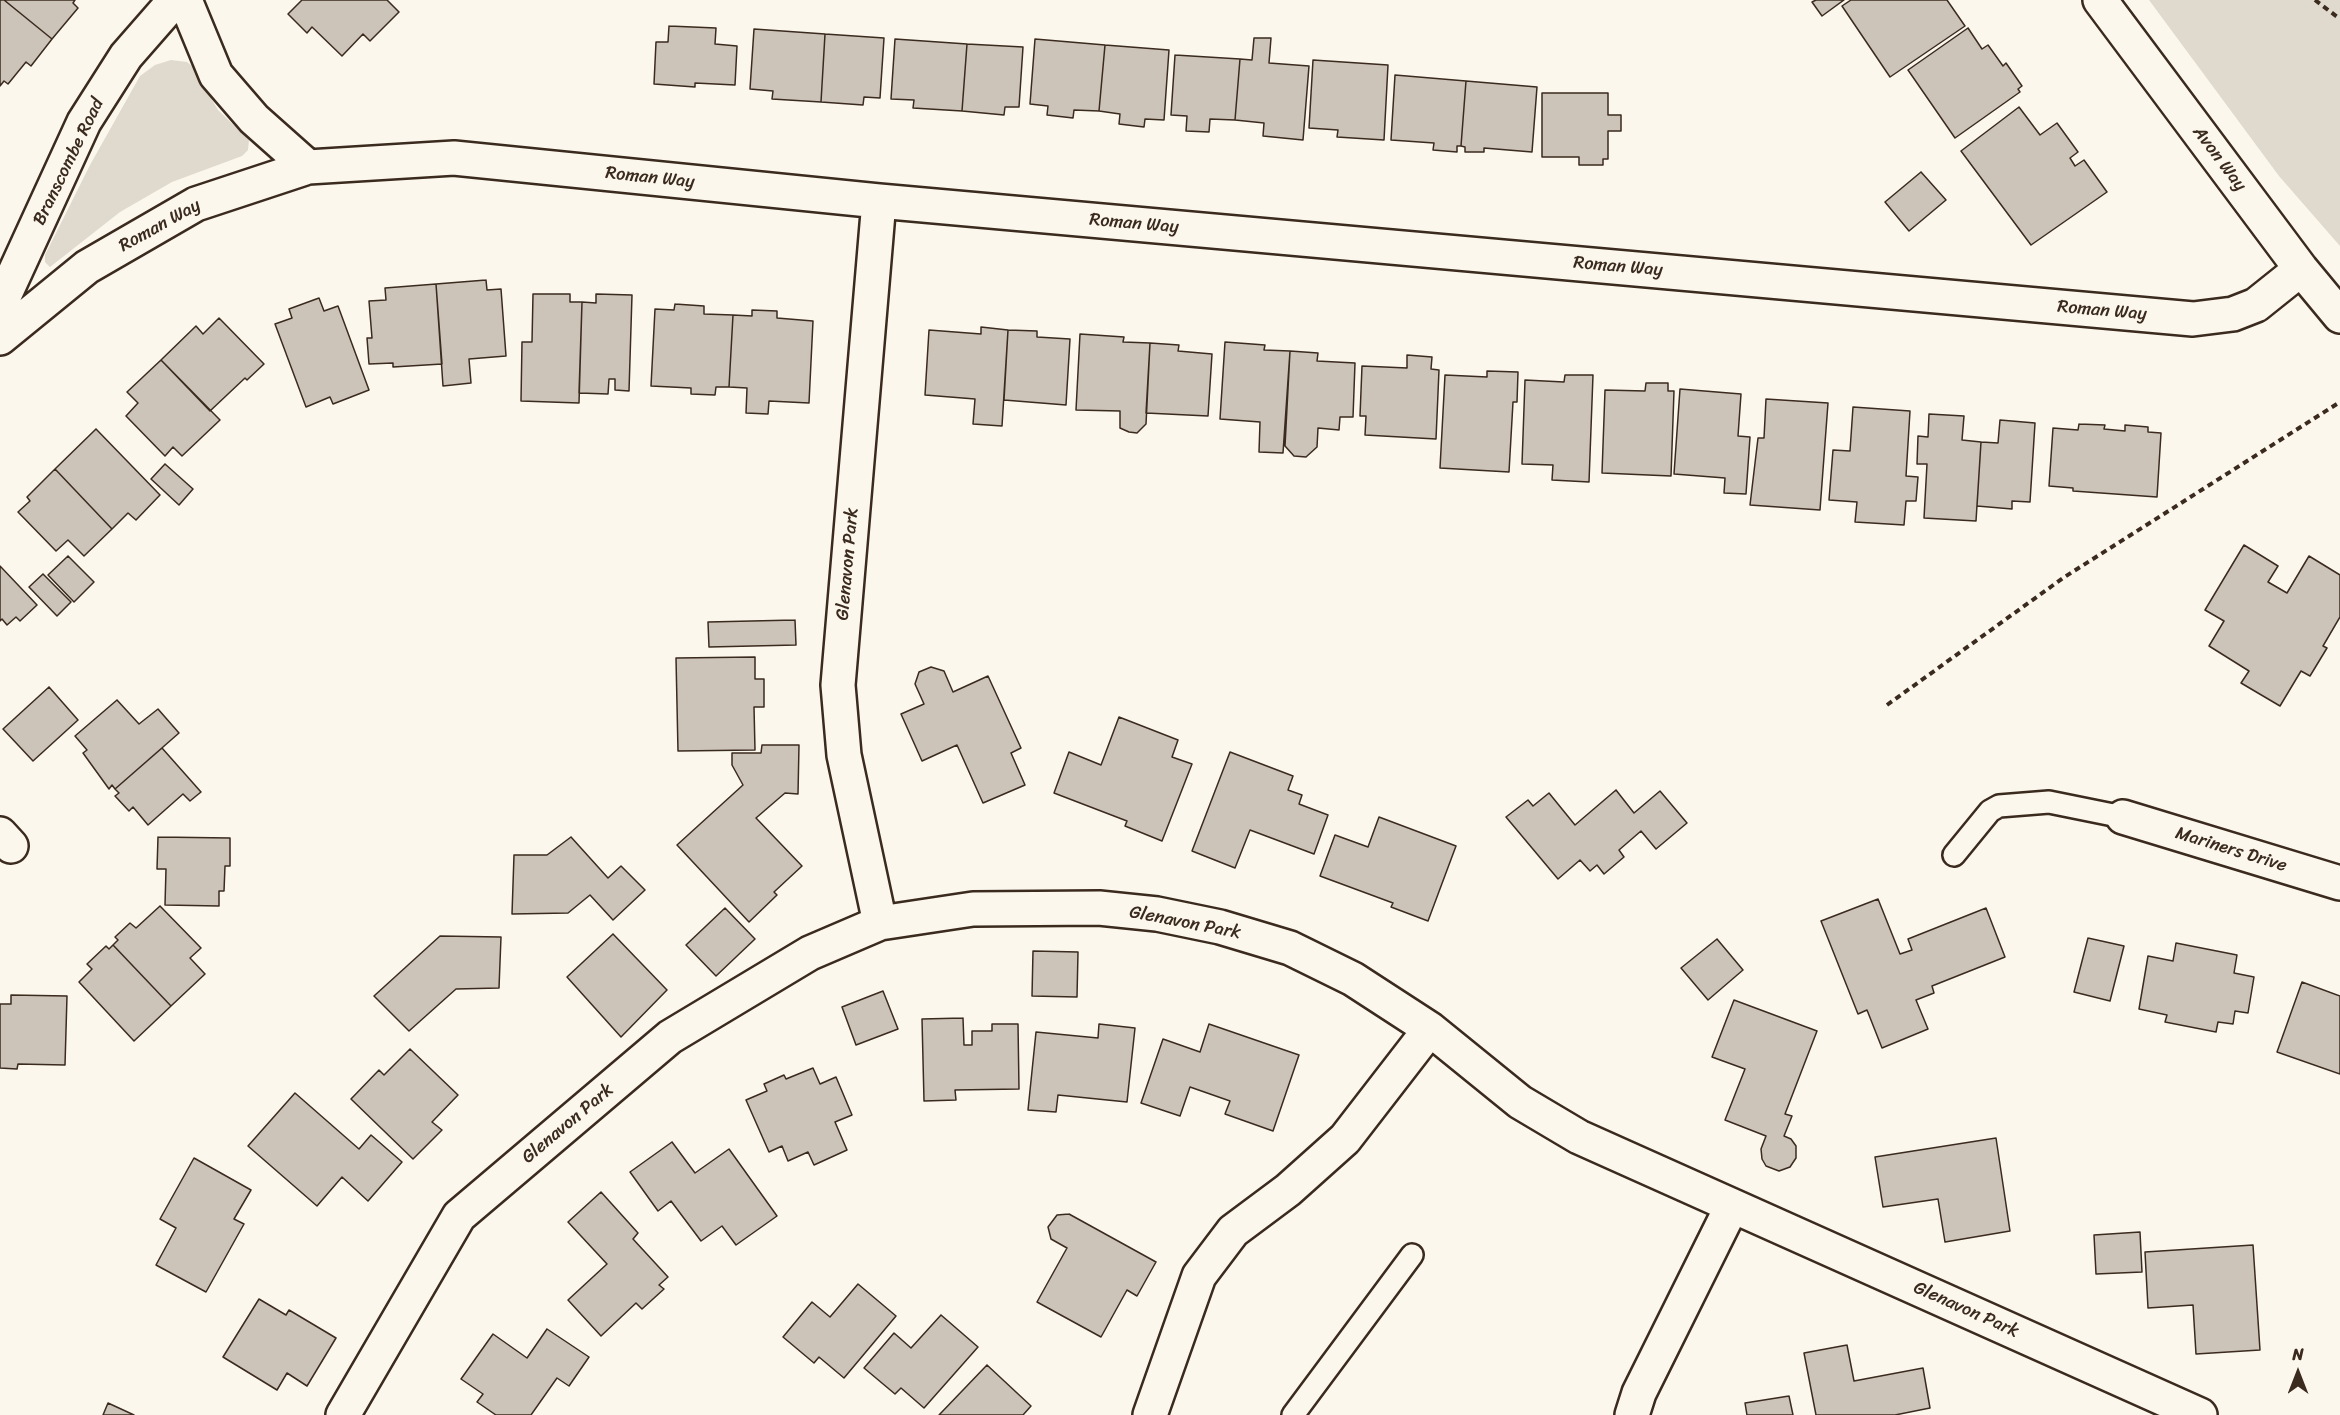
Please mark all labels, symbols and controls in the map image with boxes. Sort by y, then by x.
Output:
street label: Branscombe Road [29,95,109,229]
street label: Avon Way [2188,122,2250,196]
street label: Roman Way [604,163,696,193]
street label: Roman Way [116,195,204,257]
street label: Roman Way [1088,209,1180,239]
street label: Roman Way [1572,252,1664,282]
street label: Roman Way [2056,296,2148,326]
street label: Glenavon Park [832,507,864,621]
street label: Mariners Drive [2173,823,2289,877]
street label: Glenavon Park [1128,902,1242,944]
street label: Glenavon Park [518,1079,618,1169]
street label: Glenavon Park [1910,1277,2022,1343]
text: N [2292,1340,2304,1369]
north arrow [2268,1343,2328,1403]

